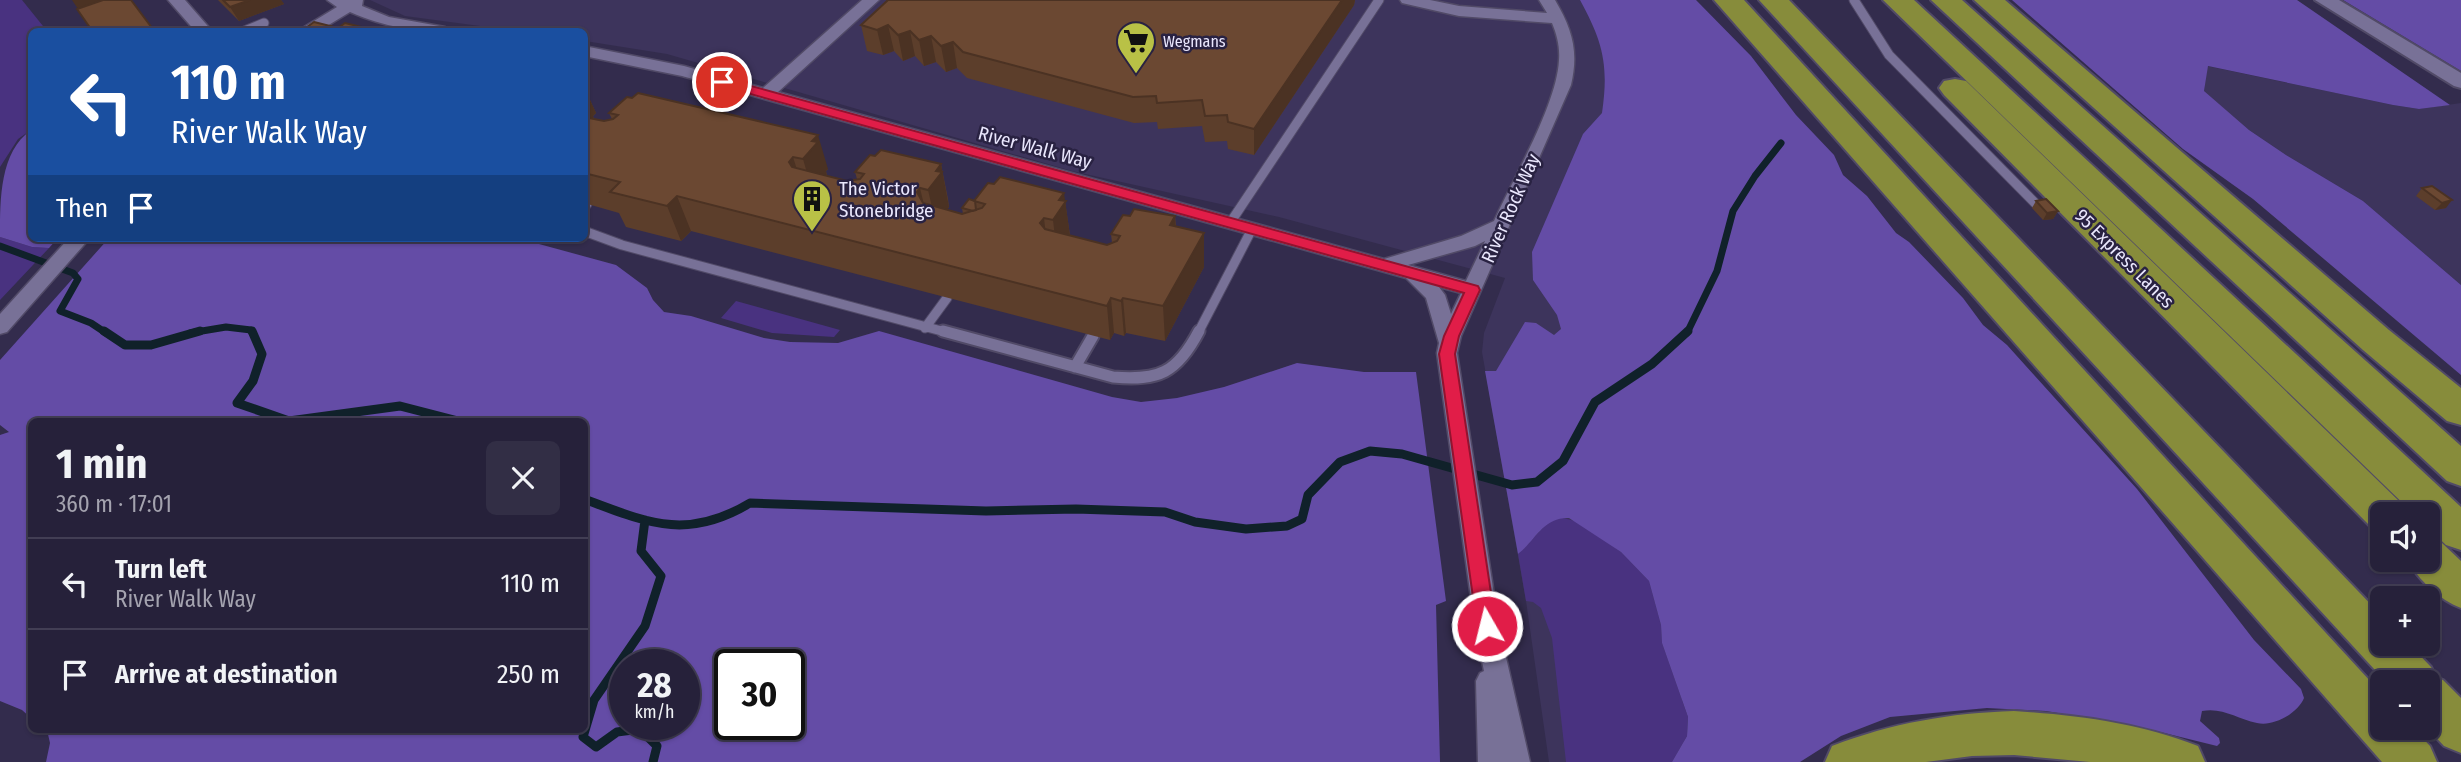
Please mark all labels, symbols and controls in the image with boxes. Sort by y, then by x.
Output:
supermarket icon: Wegmans [1115,20,1157,75]
place label: Wegmans [1163,32,1226,51]
pin [692,52,752,112]
text: 110 m [171,53,286,112]
icon: left [56,56,147,147]
icon: arrive [703,63,741,101]
text: River Walk Way [171,113,367,151]
street label: River Walk Way [976,121,1095,174]
street label: River Rock Way [1476,150,1545,266]
place label: The Victor Stonebridge [839,177,933,222]
building icon: The Victor Stonebridge [791,178,833,233]
icon: arrive [122,189,160,227]
text: Then [56,193,108,224]
street label: 95 Express Lanes [2070,204,2179,313]
text: 1 min [56,439,147,489]
button: close [486,441,560,515]
text: 360 m · 17:01 [56,490,172,518]
map controls [2370,502,2440,740]
button: sound [2370,502,2440,572]
text: Turn left [115,554,207,585]
icon: left [56,565,94,603]
text: 110 m [500,568,560,599]
text: River Walk Way [115,585,256,613]
button: + [2370,586,2440,656]
position arrow [1450,589,1524,663]
speed limit sign: 30 [714,649,805,740]
icon: arrive [56,656,94,694]
text: Arrive at destination [115,659,338,690]
text: 250 m [497,659,560,690]
text: 28 [637,664,672,706]
button: − [2370,670,2440,740]
text: km/h [634,701,675,723]

